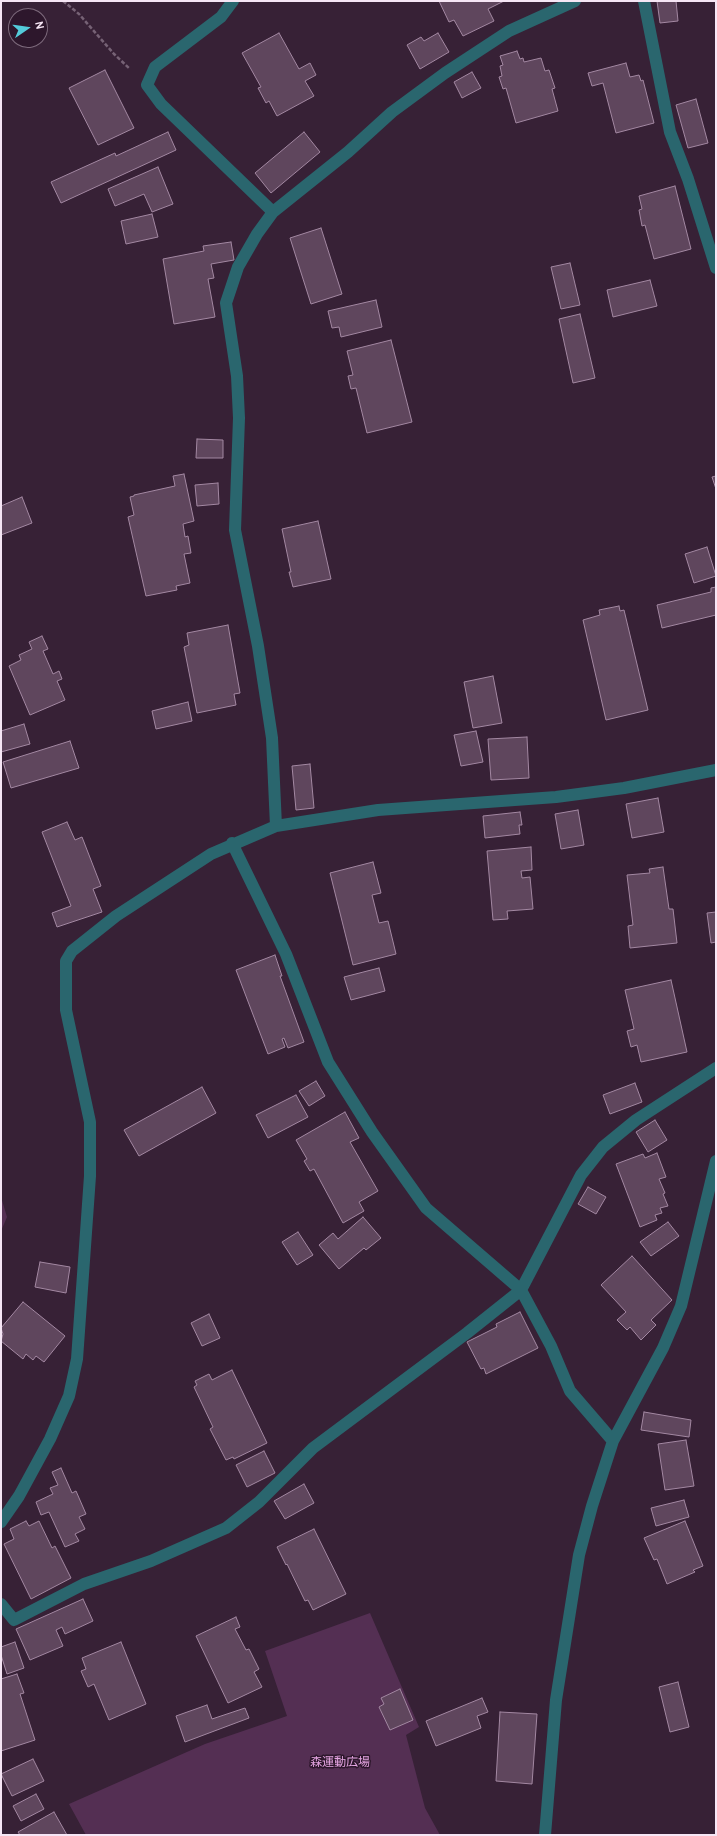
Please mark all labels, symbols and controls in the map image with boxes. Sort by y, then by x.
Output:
north arrow [8,8,48,48]
text: N [31,20,46,31]
park label: 森運動広場 [310,1757,370,1771]

